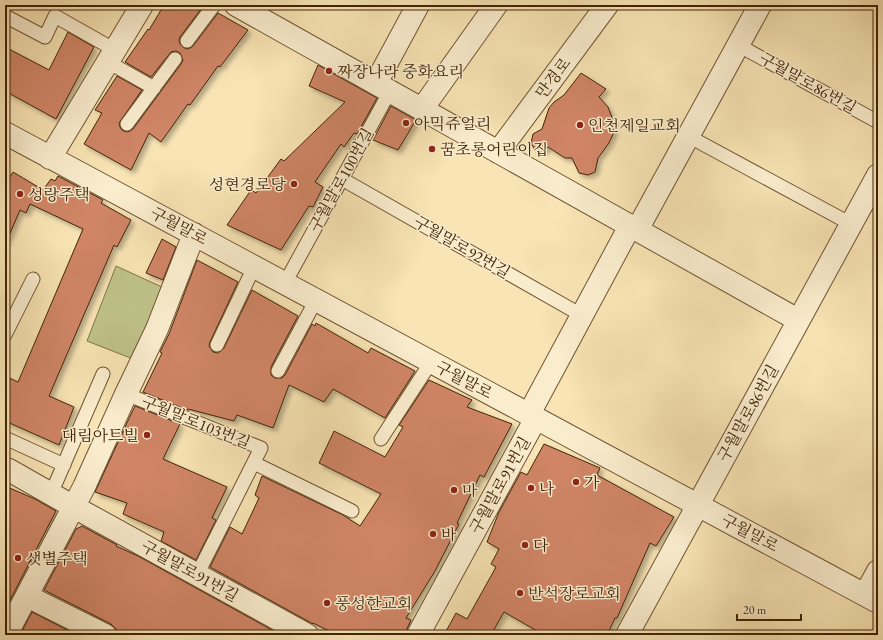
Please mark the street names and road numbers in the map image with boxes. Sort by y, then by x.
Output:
street label: 구월말로86번길 [756,48,860,118]
street label: 만경로 [531,53,576,103]
street label: 구월말로100번길 [304,124,378,236]
street label: 구월말로 [147,202,212,250]
street label: 구월말로92번길 [410,211,514,283]
street label: 구월말로 [432,356,497,404]
street label: 구월말로86번길 [713,361,783,465]
street label: 구월말로103번길 [138,391,254,453]
street label: 구월말로91번길 [465,433,535,537]
street label: 구월말로 [718,509,783,557]
street label: 구월말로91번길 [138,536,242,606]

